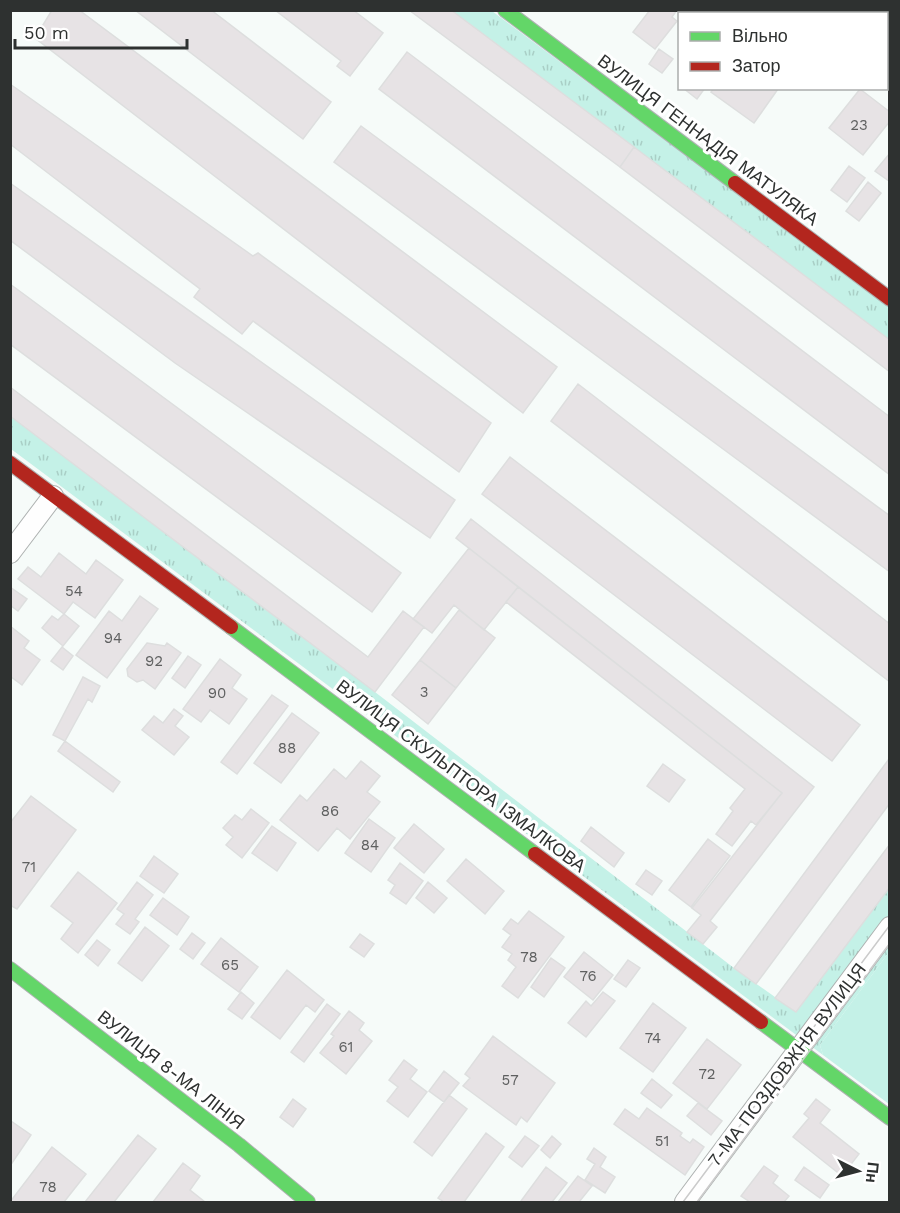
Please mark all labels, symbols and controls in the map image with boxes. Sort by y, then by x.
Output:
scale bar [15,12,188,50]
legend [678,12,888,90]
text: 50 m [24,22,69,43]
text: Вільно [732,25,788,46]
street label: ВУЛИЦЯ ГЕННАДІЯ МАТУЛЯКА [594,50,823,229]
text: Затор [732,55,781,76]
house number: 23 [850,116,868,134]
house number: 54 [65,582,83,600]
house number: 94 [104,629,122,647]
house number: 92 [145,652,163,670]
street label: ВУЛИЦЯ СКУЛЬПТОРА ІЗМАЛКОВА [333,675,590,876]
house number: 3 [420,683,428,701]
house number: 90 [208,684,226,702]
house number: 88 [278,739,296,757]
house number: 86 [321,802,339,820]
house number: 84 [361,836,379,854]
house number: 71 [22,858,36,876]
house number: 78 [520,948,538,966]
house number: 65 [221,956,239,974]
street label: 7-МА ПОЗДОВЖНЯ ВУЛИЦЯ [703,959,870,1171]
house number: 76 [579,967,597,985]
street label: ВУЛИЦЯ 8-МА ЛІНІЯ [94,1006,249,1133]
house number: 74 [645,1029,661,1047]
house number: 61 [339,1038,353,1056]
house number: 72 [698,1065,716,1083]
house number: 57 [501,1071,519,1089]
house number: 51 [655,1132,669,1150]
north arrow [828,1141,888,1201]
text: Пн [862,1161,883,1184]
house number: 78 [39,1178,57,1196]

